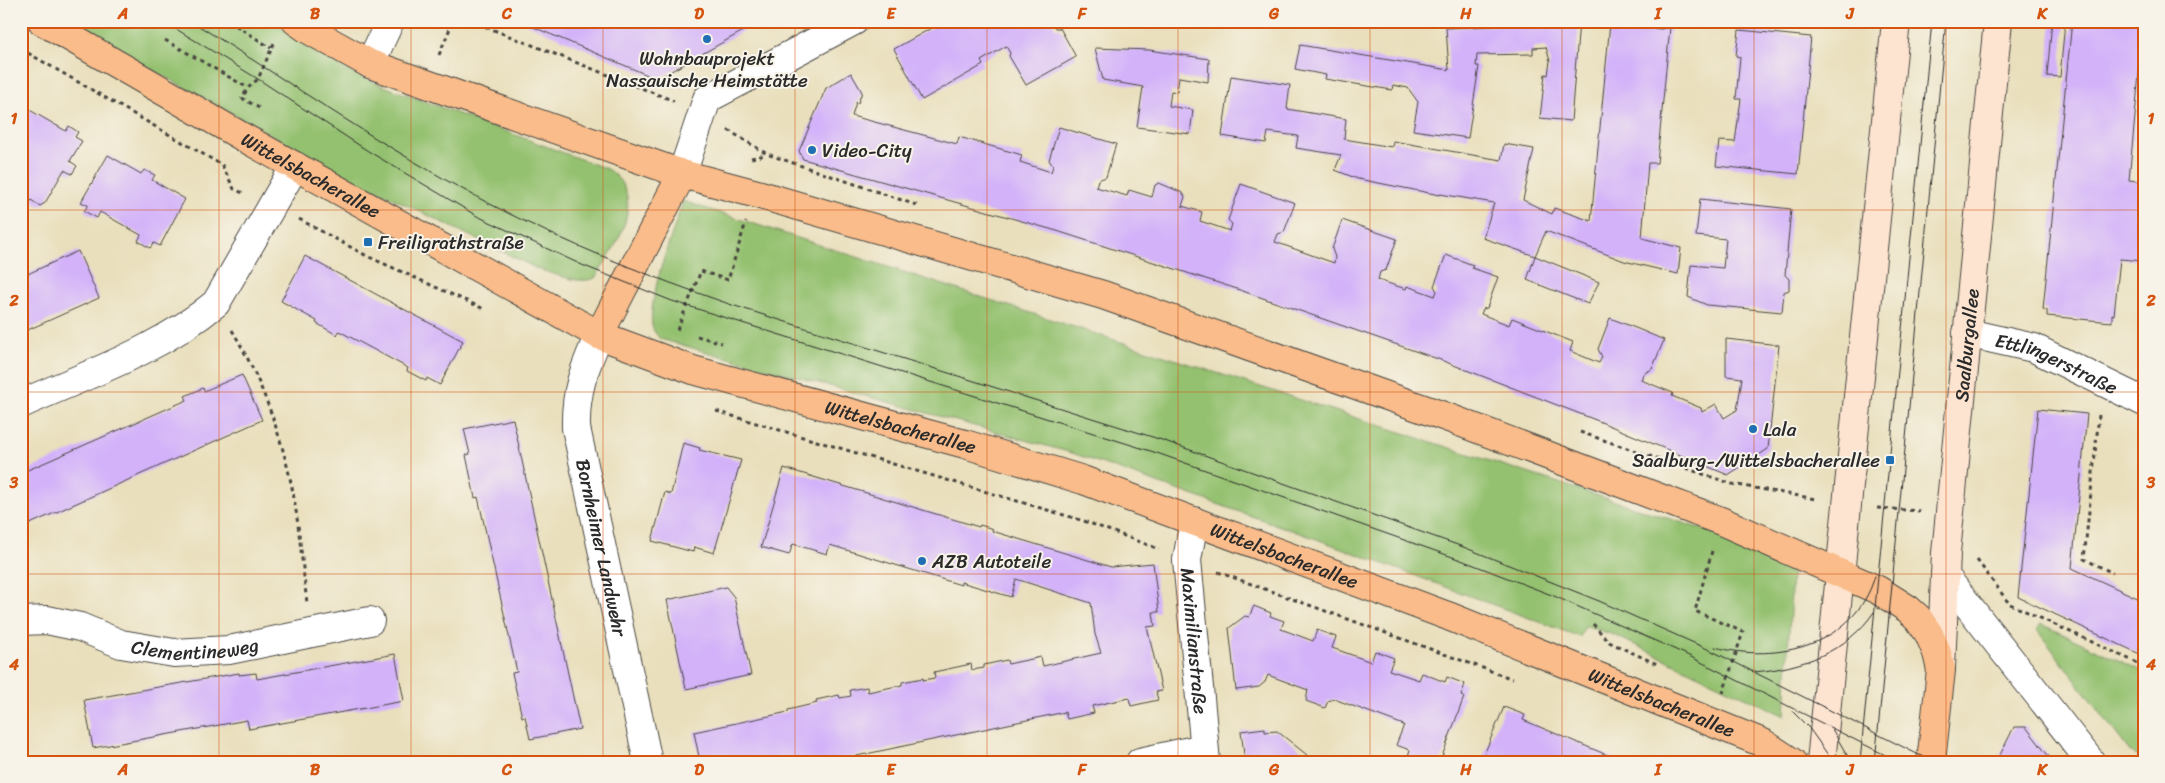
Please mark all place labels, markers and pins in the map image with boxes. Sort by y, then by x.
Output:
marker: Wohnbauprojekt Nassauische Heimstätte [701,33,713,45]
place label: Wohnbauprojekt Nassauische Heimstätte [606,42,808,97]
place label: Video-City [822,134,912,167]
marker: Video-City [806,144,818,156]
place label: Freiligrathstraße [378,226,524,259]
marker: Freiligrathstraße [362,236,374,248]
place label: Lala [1763,413,1797,446]
marker: Lala [1747,423,1759,435]
place label: Saalburg-/Wittelsbacherallee [1632,444,1880,477]
marker: Saalburg-/Wittelsbacherallee [1884,454,1896,466]
place label: AZB Autoteile [931,545,1051,578]
marker: AZB Autoteile [916,555,928,567]

